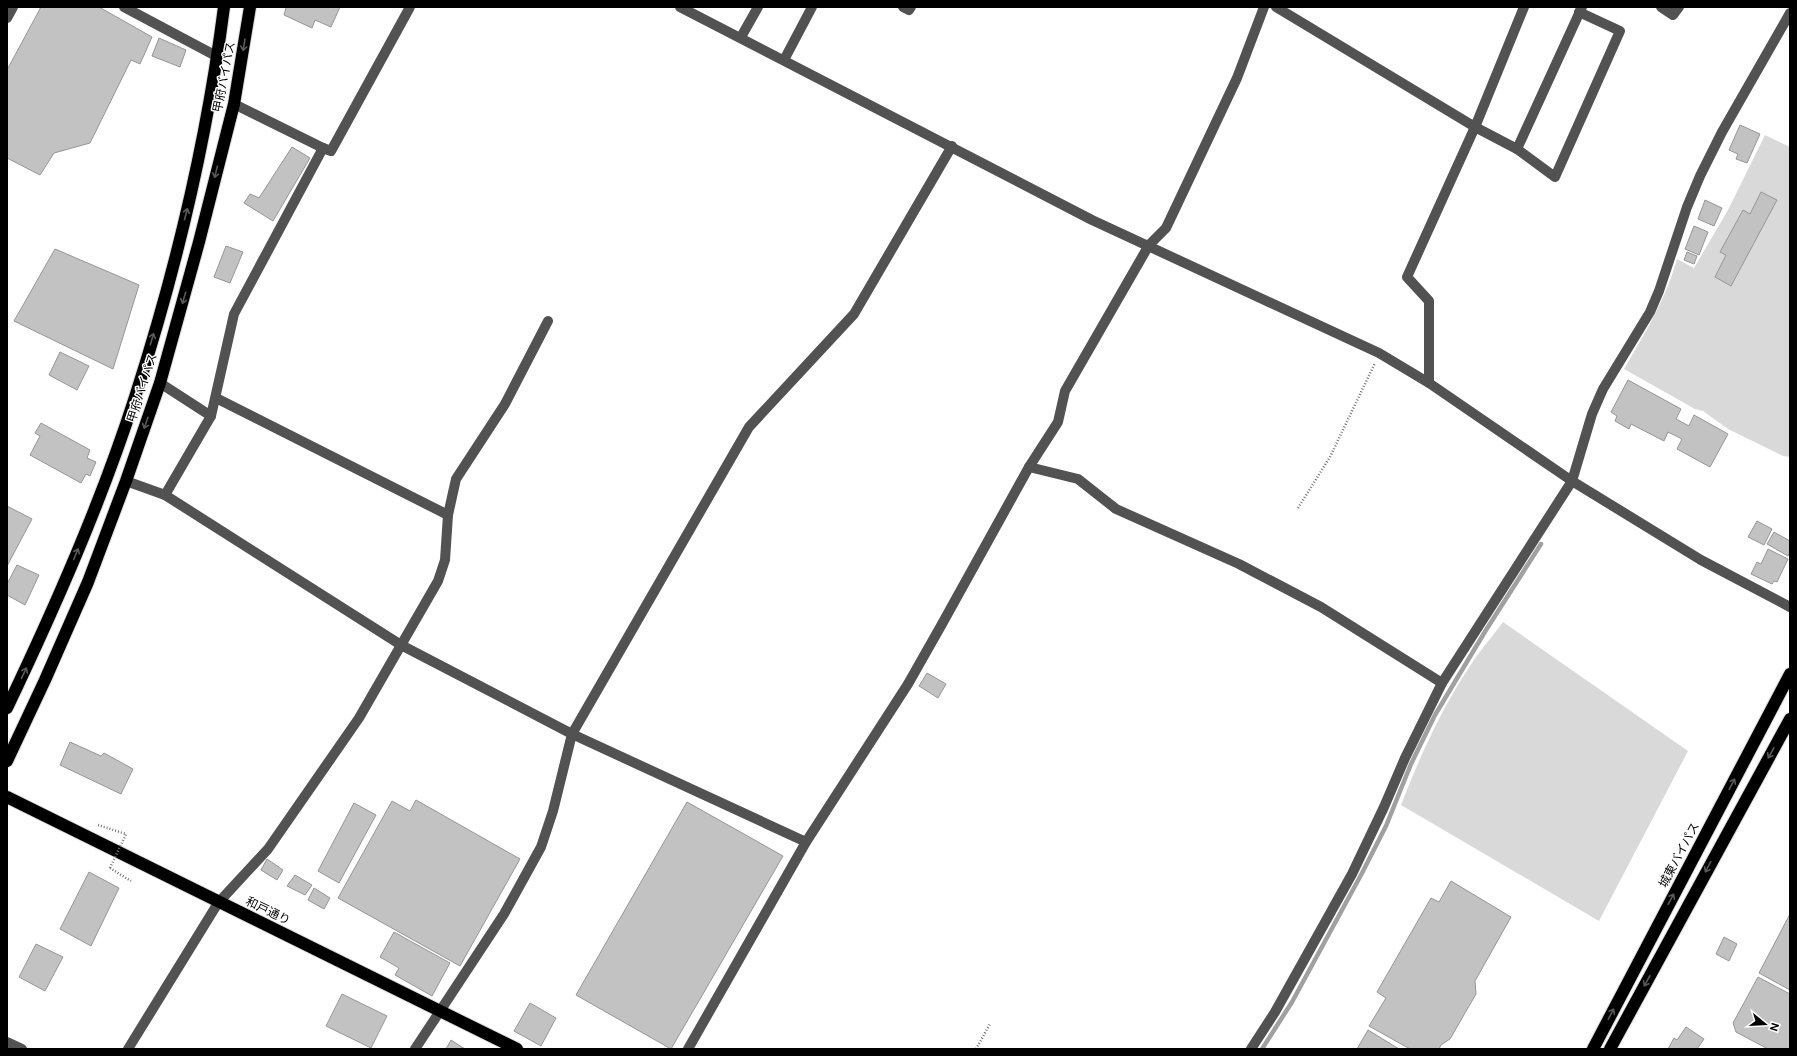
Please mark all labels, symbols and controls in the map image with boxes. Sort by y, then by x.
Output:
one-way arrow [240,39,248,52]
street label: 甲府バイパス [209,40,239,114]
one-way arrow [212,165,220,178]
one-way arrow [183,208,190,221]
one-way arrow [180,291,187,304]
one-way arrow [149,333,156,346]
street label: 甲府バイパス [123,351,161,425]
one-way arrow [142,416,149,429]
one-way arrow [73,549,80,561]
one-way arrow [21,667,28,679]
one-way arrow [1767,747,1774,759]
one-way arrow [1729,779,1736,791]
street label: 城東バイパス [1655,820,1703,890]
one-way arrow [1704,860,1712,872]
street label: 和戸通り [243,893,293,929]
one-way arrow [1668,894,1676,906]
one-way arrow [1643,975,1651,987]
north arrow [1745,1004,1785,1044]
one-way arrow [1608,1009,1615,1021]
text: N [1767,1021,1782,1033]

